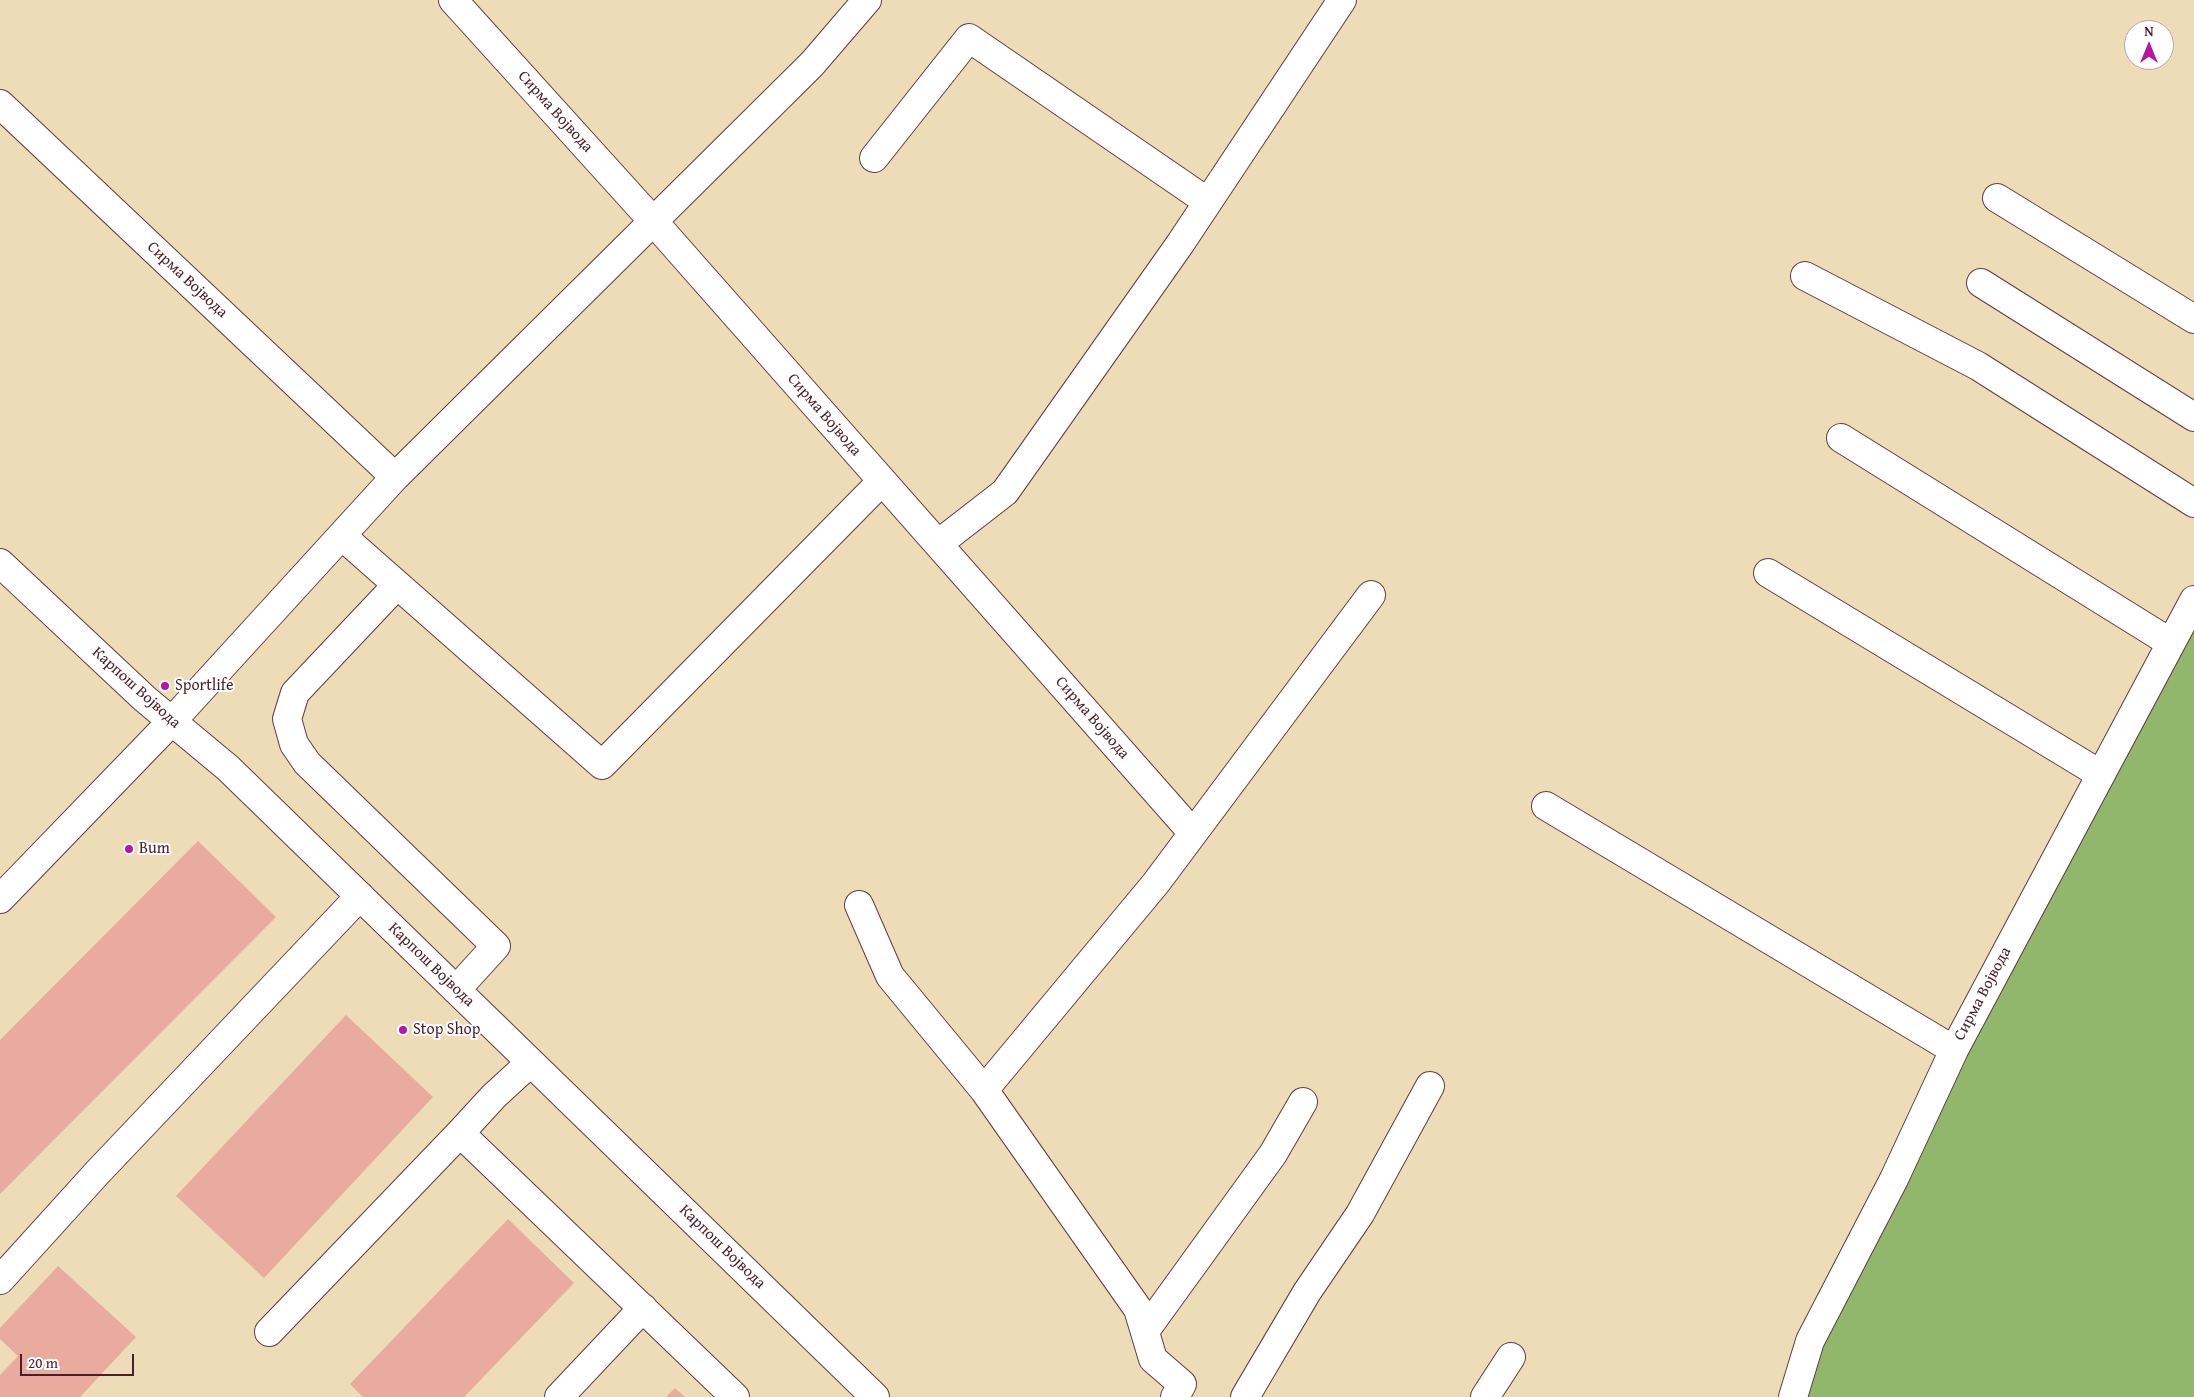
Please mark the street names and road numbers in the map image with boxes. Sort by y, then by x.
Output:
street label: Сирма Војвода [513,67,597,157]
street label: Сирма Војвода [143,238,231,322]
street label: Сирма Војвода [783,370,865,460]
street label: Карпош Војвода [88,643,184,733]
street label: Сирма Војвода [1051,673,1133,763]
street label: Карпош Војвода [384,919,478,1011]
street label: Сирма Војвода [1950,944,2016,1044]
street label: Карпош Војвода [675,1201,769,1293]

